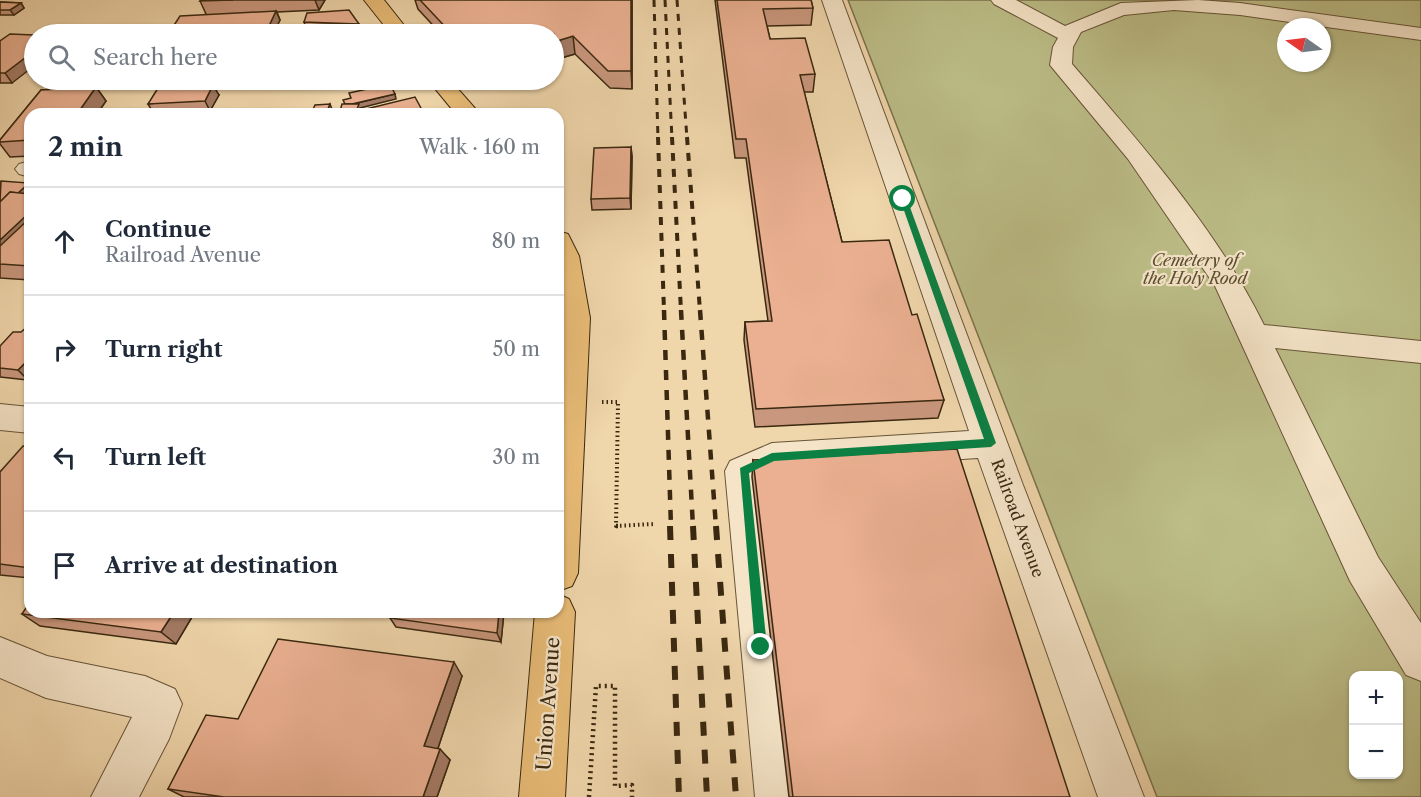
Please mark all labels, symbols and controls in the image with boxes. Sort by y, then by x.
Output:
north arrow [1277,18,1331,72]
search box [24,24,564,90]
icon: search [45,41,78,74]
text: Search here [93,44,218,71]
text: 2 min [48,131,123,163]
text: Walk · 160 m [419,135,540,159]
route start [889,185,915,211]
text: Continue [105,216,211,243]
icon: ahead [48,225,81,258]
text: 80 m [492,229,540,253]
text: Railroad Avenue [105,243,261,267]
park label: Cemetery of the Holy Rood [1143,250,1248,288]
icon: right [48,333,81,366]
text: Turn right [105,336,223,363]
text: 50 m [493,337,540,361]
icon: left [48,441,81,474]
text: Turn left [105,444,206,471]
text: 30 m [492,445,540,469]
street label: Railroad Avenue [987,456,1049,580]
icon: arrive [48,549,81,582]
text: Arrive at destination [105,552,338,579]
route end [747,633,773,659]
street label: Union Avenue [531,636,565,772]
map controls [1349,671,1403,779]
button: + [1349,671,1403,725]
button: − [1349,725,1403,779]

